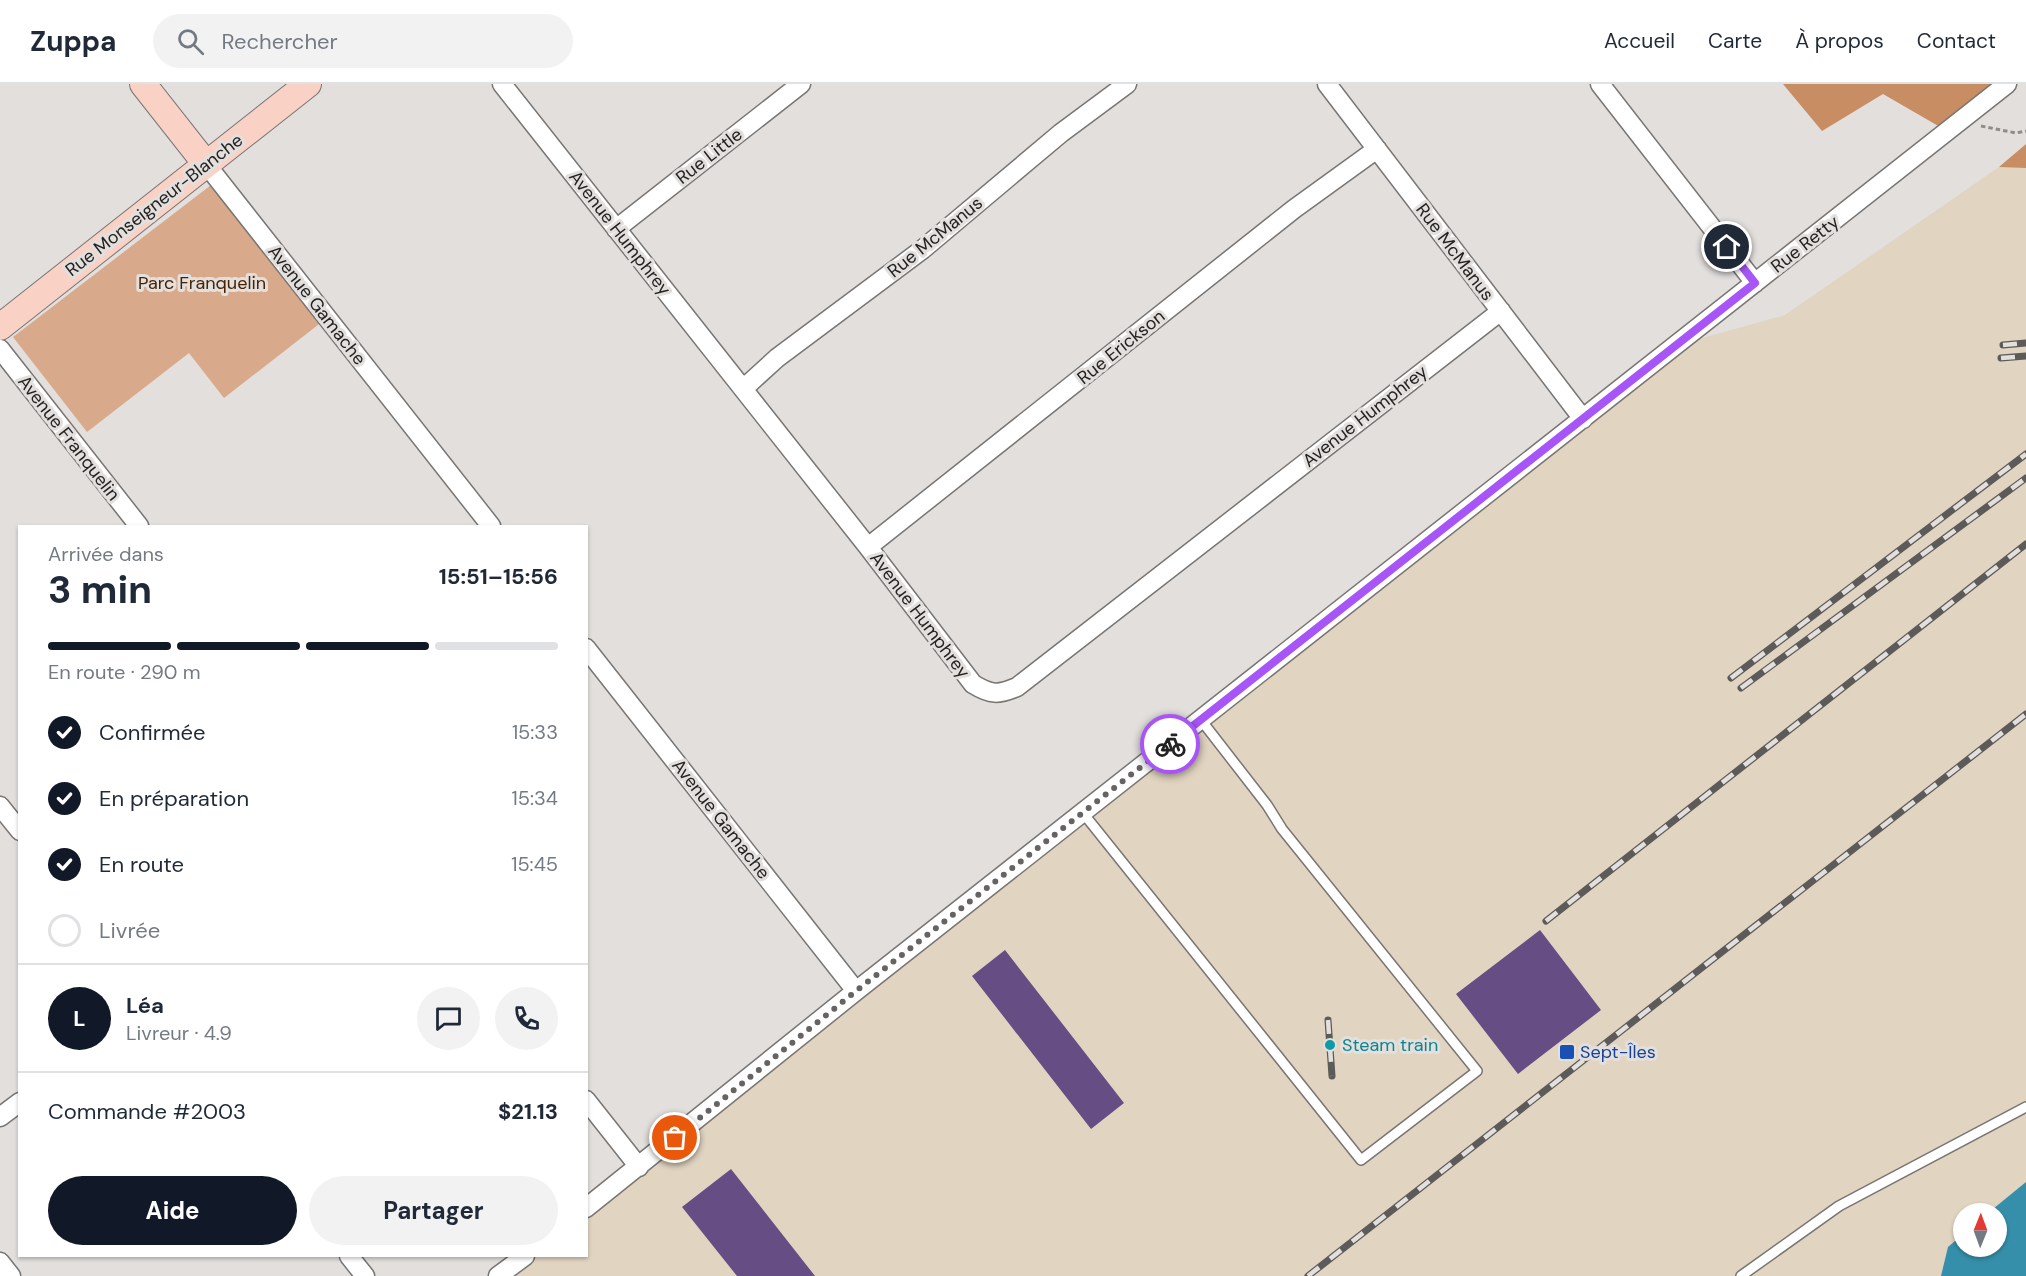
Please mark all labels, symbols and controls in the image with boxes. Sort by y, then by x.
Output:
search box [153,14,573,68]
text: Zuppa [30,23,117,60]
icon: search [174,25,207,58]
text: Rechercher [222,27,338,56]
text: Accueil [1604,27,1675,55]
text: Carte [1708,27,1762,55]
text: À propos [1795,27,1884,55]
text: Contact [1917,27,1996,55]
street label: Rue Little [671,122,747,190]
street label: Rue Monseigneur-Blanche [60,128,248,282]
street label: Avenue Humphrey [564,166,676,300]
street label: Rue McManus [882,191,988,283]
street label: Rue McManus [1410,198,1500,306]
street label: Rue Retty [1766,210,1844,278]
pin [1701,221,1752,272]
icon: home [1710,230,1743,263]
street label: Avenue Gamache [263,240,371,370]
park label: Parc Franquelin [138,271,266,295]
street label: Rue Erickson [1072,304,1170,390]
street label: Avenue Humphrey [1298,360,1432,472]
street label: Avenue Franquelin [12,370,126,506]
text: Arrivée dans [48,541,164,567]
street label: Avenue Humphrey [865,547,975,683]
text: 15:51–15:56 [439,562,558,591]
text: 3 min [48,564,152,615]
text: En route · 290 m [48,659,201,685]
courier [1140,714,1200,774]
icon: check [48,716,81,749]
text: Confirmée [99,718,206,747]
text: 15:33 [512,719,558,745]
icon: bike [1154,728,1187,761]
street label: Avenue Gamache [667,754,775,884]
icon: check [48,782,81,815]
text: En préparation [99,784,249,813]
text: 15:34 [512,785,558,811]
icon: check [48,848,81,881]
text: En route [99,850,184,879]
text: 15:45 [511,851,558,877]
text: Livrée [99,916,160,945]
button: chat [417,987,480,1050]
button: phone [495,987,558,1050]
text: Léa [126,991,164,1020]
text: L [73,1004,86,1033]
text: Livreur · 4.9 [126,1020,232,1046]
place label: Steam train [1342,1033,1438,1057]
marker: Steam train [1323,1038,1337,1052]
place label: Sept-Îles [1580,1040,1656,1064]
marker: Sept-Îles [1558,1043,1576,1061]
text: Commande #2003 [48,1097,246,1126]
text: $21.13 [498,1097,558,1126]
pin [649,1112,700,1163]
icon: bag [658,1121,691,1154]
button: Aide [48,1176,297,1245]
button: Partager [309,1176,558,1245]
north arrow [1953,1203,2007,1257]
map controls [1953,1203,2007,1257]

